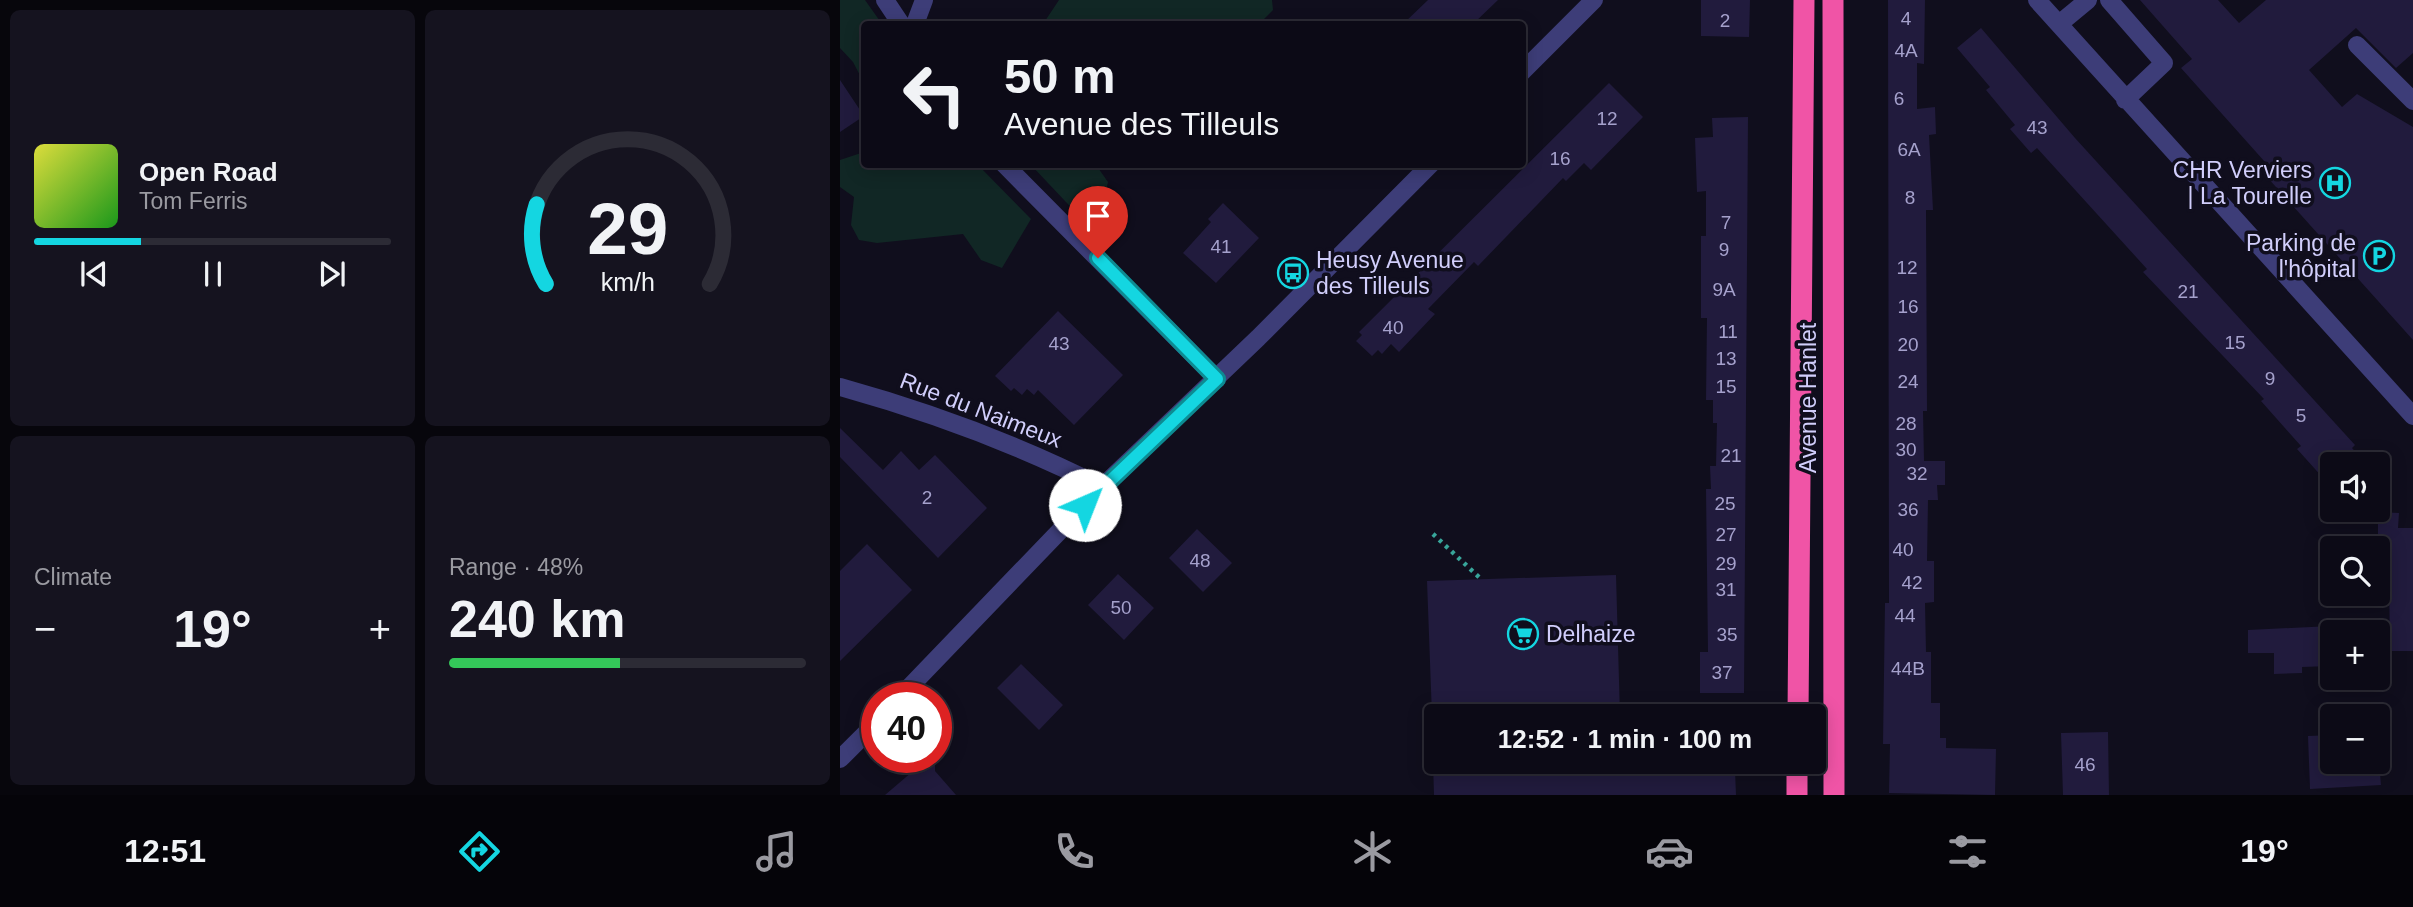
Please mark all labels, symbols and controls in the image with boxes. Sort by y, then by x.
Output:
house number: 4 [1901,8,1912,29]
house number: 2 [1720,10,1730,31]
house number: 4A [1894,40,1918,61]
icon: left [889,49,980,140]
text: 50 m [1004,49,1116,103]
house number: 6 [1894,88,1904,109]
text: Avenue des Tilleuls [1004,106,1279,142]
house number: 12 [1596,108,1618,129]
house number: 43 [2026,117,2048,138]
house number: 6A [1897,139,1921,160]
house number: 16 [1549,148,1571,169]
text: Open Road [139,157,278,187]
place label: CHR Verviers | La Tourelle [2173,157,2312,209]
hospital icon: CHR Verviers | La Tourelle [2318,166,2352,200]
pin [1068,186,1128,258]
house number: 8 [1905,187,1915,208]
text: Tom Ferris [139,188,248,214]
text: 29 [587,189,668,270]
icon: arrive [1079,197,1117,235]
house number: 7 [1721,212,1731,233]
place label: Parking de l'hôpital [2246,230,2356,282]
house number: 41 [1210,236,1232,257]
house number: 9 [1719,239,1729,260]
parking icon: Parking de l'hôpital [2362,239,2396,273]
place label: Heusy Avenue des Tilleuls [1316,247,1464,299]
icon: previous [75,255,113,293]
icon: pause [194,255,232,293]
icon: next [313,255,351,293]
bus stop icon: Heusy Avenue des Tilleuls [1276,256,1310,290]
house number: 12 [1896,257,1918,278]
text: km/h [600,268,655,296]
house number: 9A [1712,279,1736,300]
house number: 21 [2177,281,2199,302]
house number: 16 [1897,296,1919,317]
house number: 40 [1382,317,1404,338]
house number: 11 [1718,321,1738,342]
street label: Avenue Hanlet [1795,322,1821,473]
house number: 15 [2224,332,2246,353]
house number: 43 [1048,333,1070,354]
house number: 20 [1897,334,1919,355]
house number: 13 [1715,348,1737,369]
street label: Rue du Naimeux [896,367,1066,453]
house number: 9 [2265,368,2275,389]
house number: 24 [1897,371,1919,392]
house number: 15 [1715,376,1737,397]
house number: 5 [2296,405,2306,426]
house number: 28 [1895,413,1917,434]
house number: 30 [1895,439,1917,460]
house number: 21 [1720,445,1742,466]
map controls [2320,452,2390,774]
button: sound [2320,452,2390,522]
house number: 32 [1906,463,1928,484]
position arrow [1048,468,1122,542]
house number: 2 [922,487,932,508]
house number: 25 [1714,493,1736,514]
house number: 36 [1897,499,1919,520]
house number: 27 [1715,524,1737,545]
button: search [2320,536,2390,606]
house number: 40 [1892,539,1914,560]
house number: 48 [1189,550,1211,571]
house number: 29 [1715,553,1737,574]
text: Range · 48% [449,554,583,580]
text: Climate [34,564,112,590]
house number: 42 [1901,572,1923,593]
house number: 31 [1715,579,1737,600]
text: 240 km [449,590,625,648]
house number: 50 [1110,597,1132,618]
text: 19° [173,600,252,658]
house number: 44 [1894,605,1916,626]
text: − [34,608,56,650]
text: + [369,608,391,650]
supermarket icon: Delhaize [1506,617,1540,651]
button: + [2320,620,2390,690]
place label: Delhaize [1546,621,1636,647]
house number: 35 [1716,624,1738,645]
house number: 44B [1891,658,1925,679]
house number: 37 [1711,662,1733,683]
speed limit sign: 40 [861,682,952,773]
button: − [2320,704,2390,774]
text: 12:52 · 1 min · 100 m [1498,724,1752,754]
house number: 46 [2074,754,2096,775]
icon: directions [455,827,504,876]
icon: music [752,827,801,876]
icon: phone [1050,827,1099,876]
icon: climate [1348,827,1397,876]
icon: car [1645,827,1694,876]
icon: filters [1943,827,1992,876]
text: 12:51 [124,833,206,869]
text: 19° [2240,833,2289,869]

